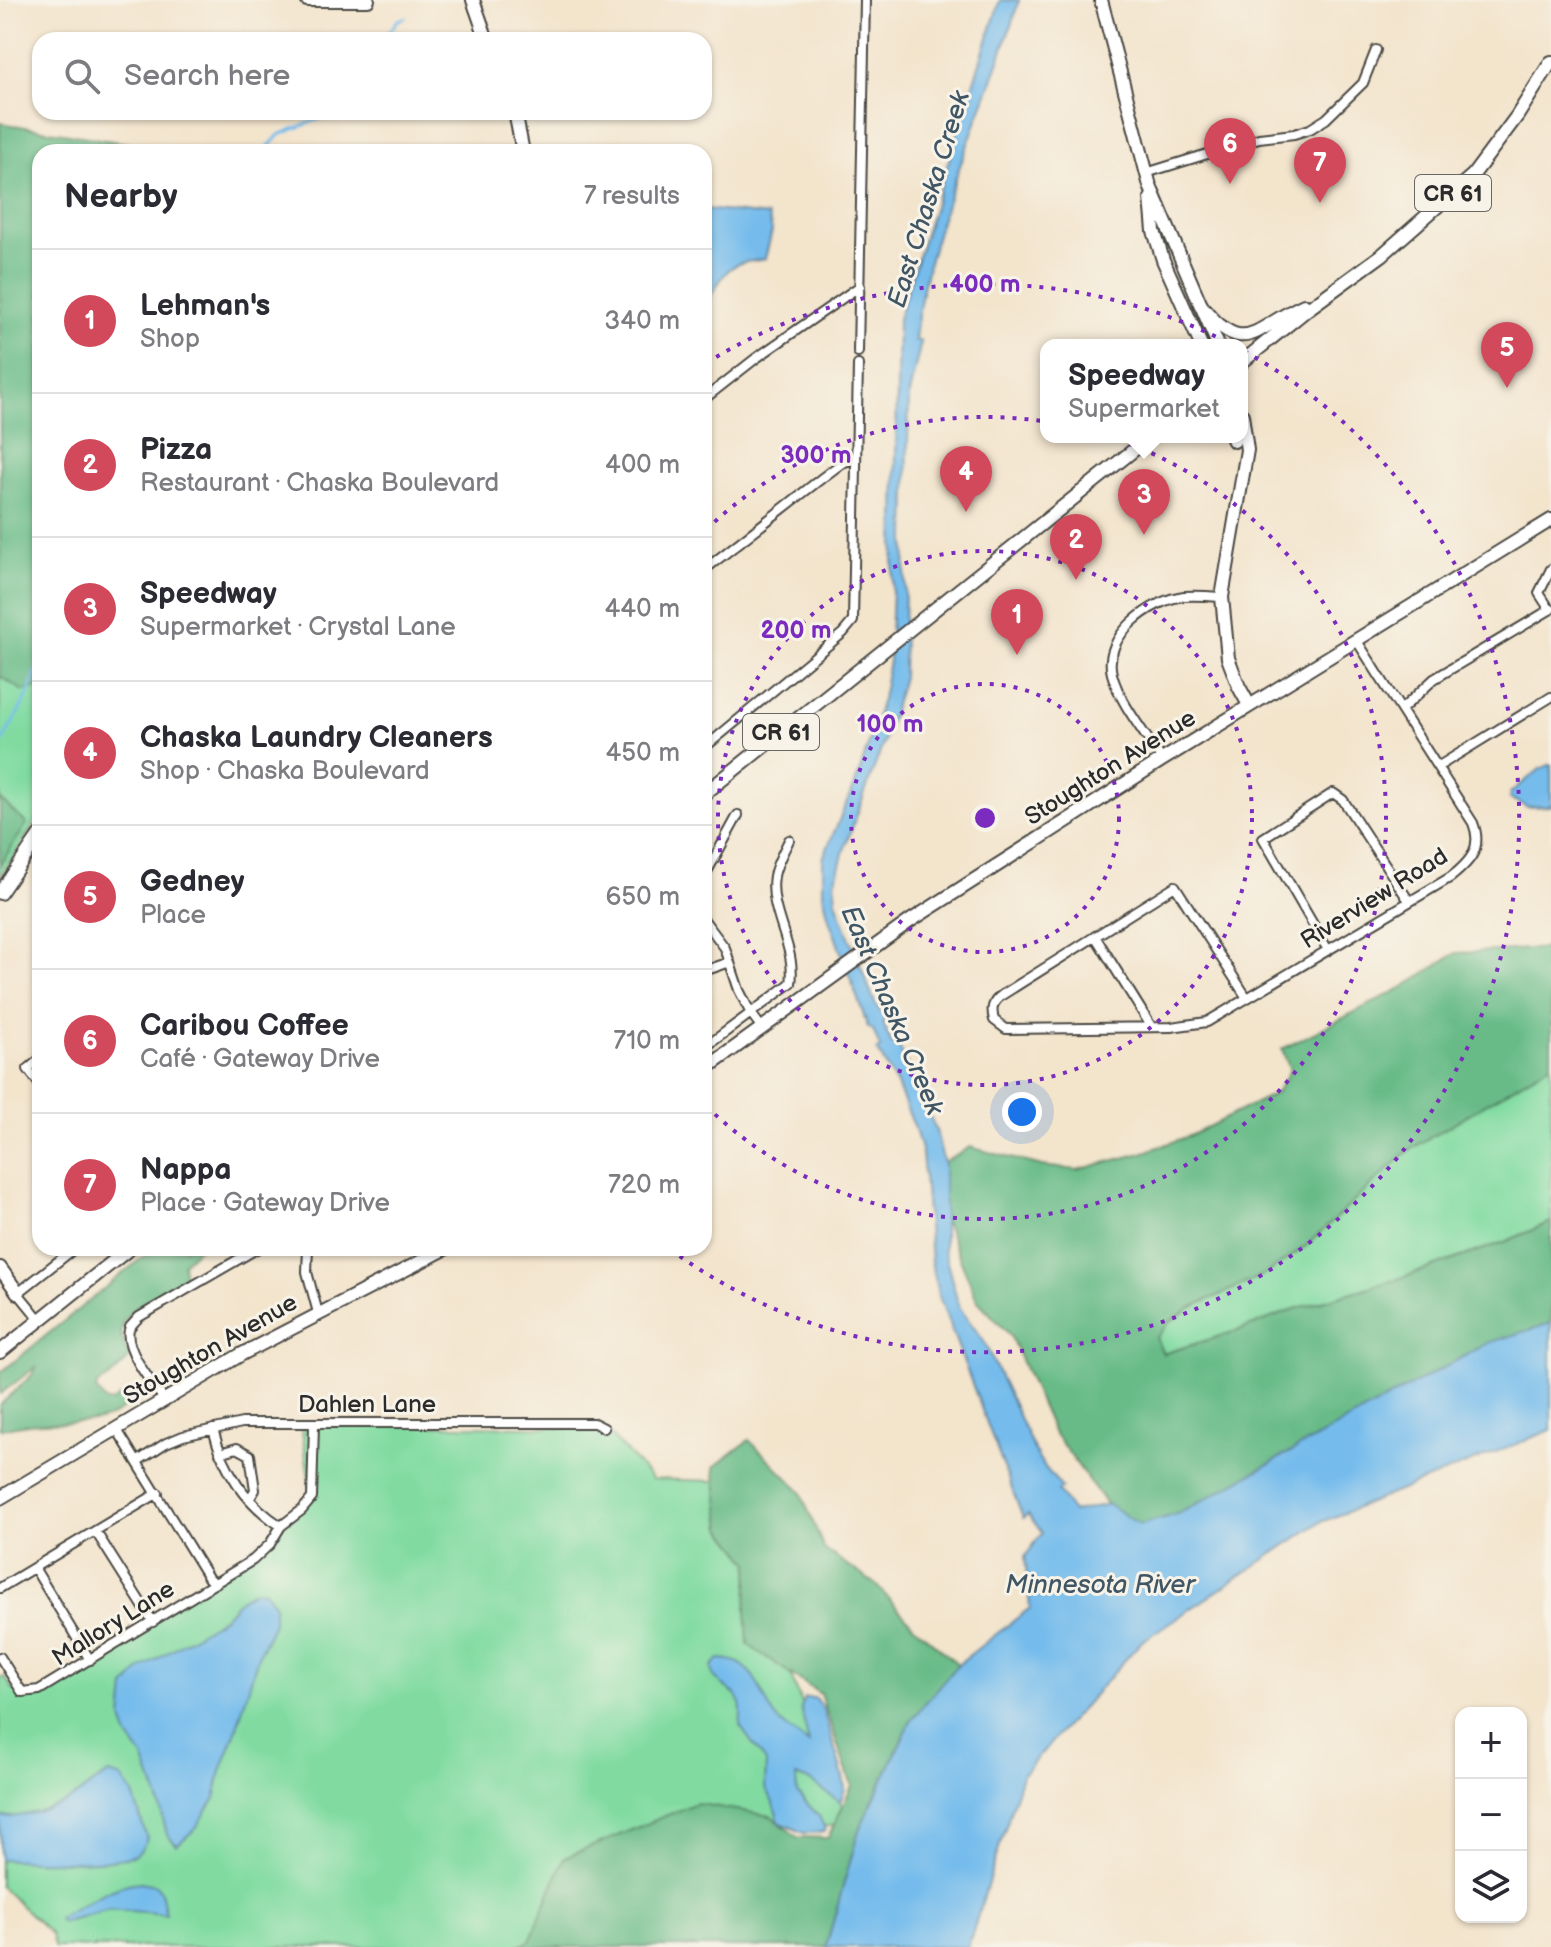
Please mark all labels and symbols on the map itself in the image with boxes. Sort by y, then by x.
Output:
water label: East Chaska Creek [882,86,977,311]
pin: 6 [1204,118,1256,184]
pin: 7 [1294,137,1346,203]
road number: CR 61 [1415,175,1491,211]
text: 400 m [950,270,1021,299]
pin: 5 [1481,322,1533,388]
text: 300 m [781,441,851,470]
pin: 4 [940,446,992,512]
pin: 3 [1118,469,1170,535]
pin: 2 [1050,514,1102,580]
pin: 1 [991,589,1043,655]
text: 200 m [761,616,831,645]
street label: Stoughton Avenue [1020,703,1201,832]
text: 100 m [857,710,923,739]
road number: CR 61 [743,714,819,750]
centre of rings [971,804,999,832]
street label: Riverview Road [1295,842,1453,955]
water label: East Chaska Creek [834,901,950,1121]
your location [1002,1092,1042,1132]
street label: Stoughton Avenue [118,1288,302,1411]
street label: Dahlen Lane [298,1390,436,1419]
water label: Minnesota River [1005,1570,1196,1601]
street label: Mallory Lane [47,1574,180,1672]

